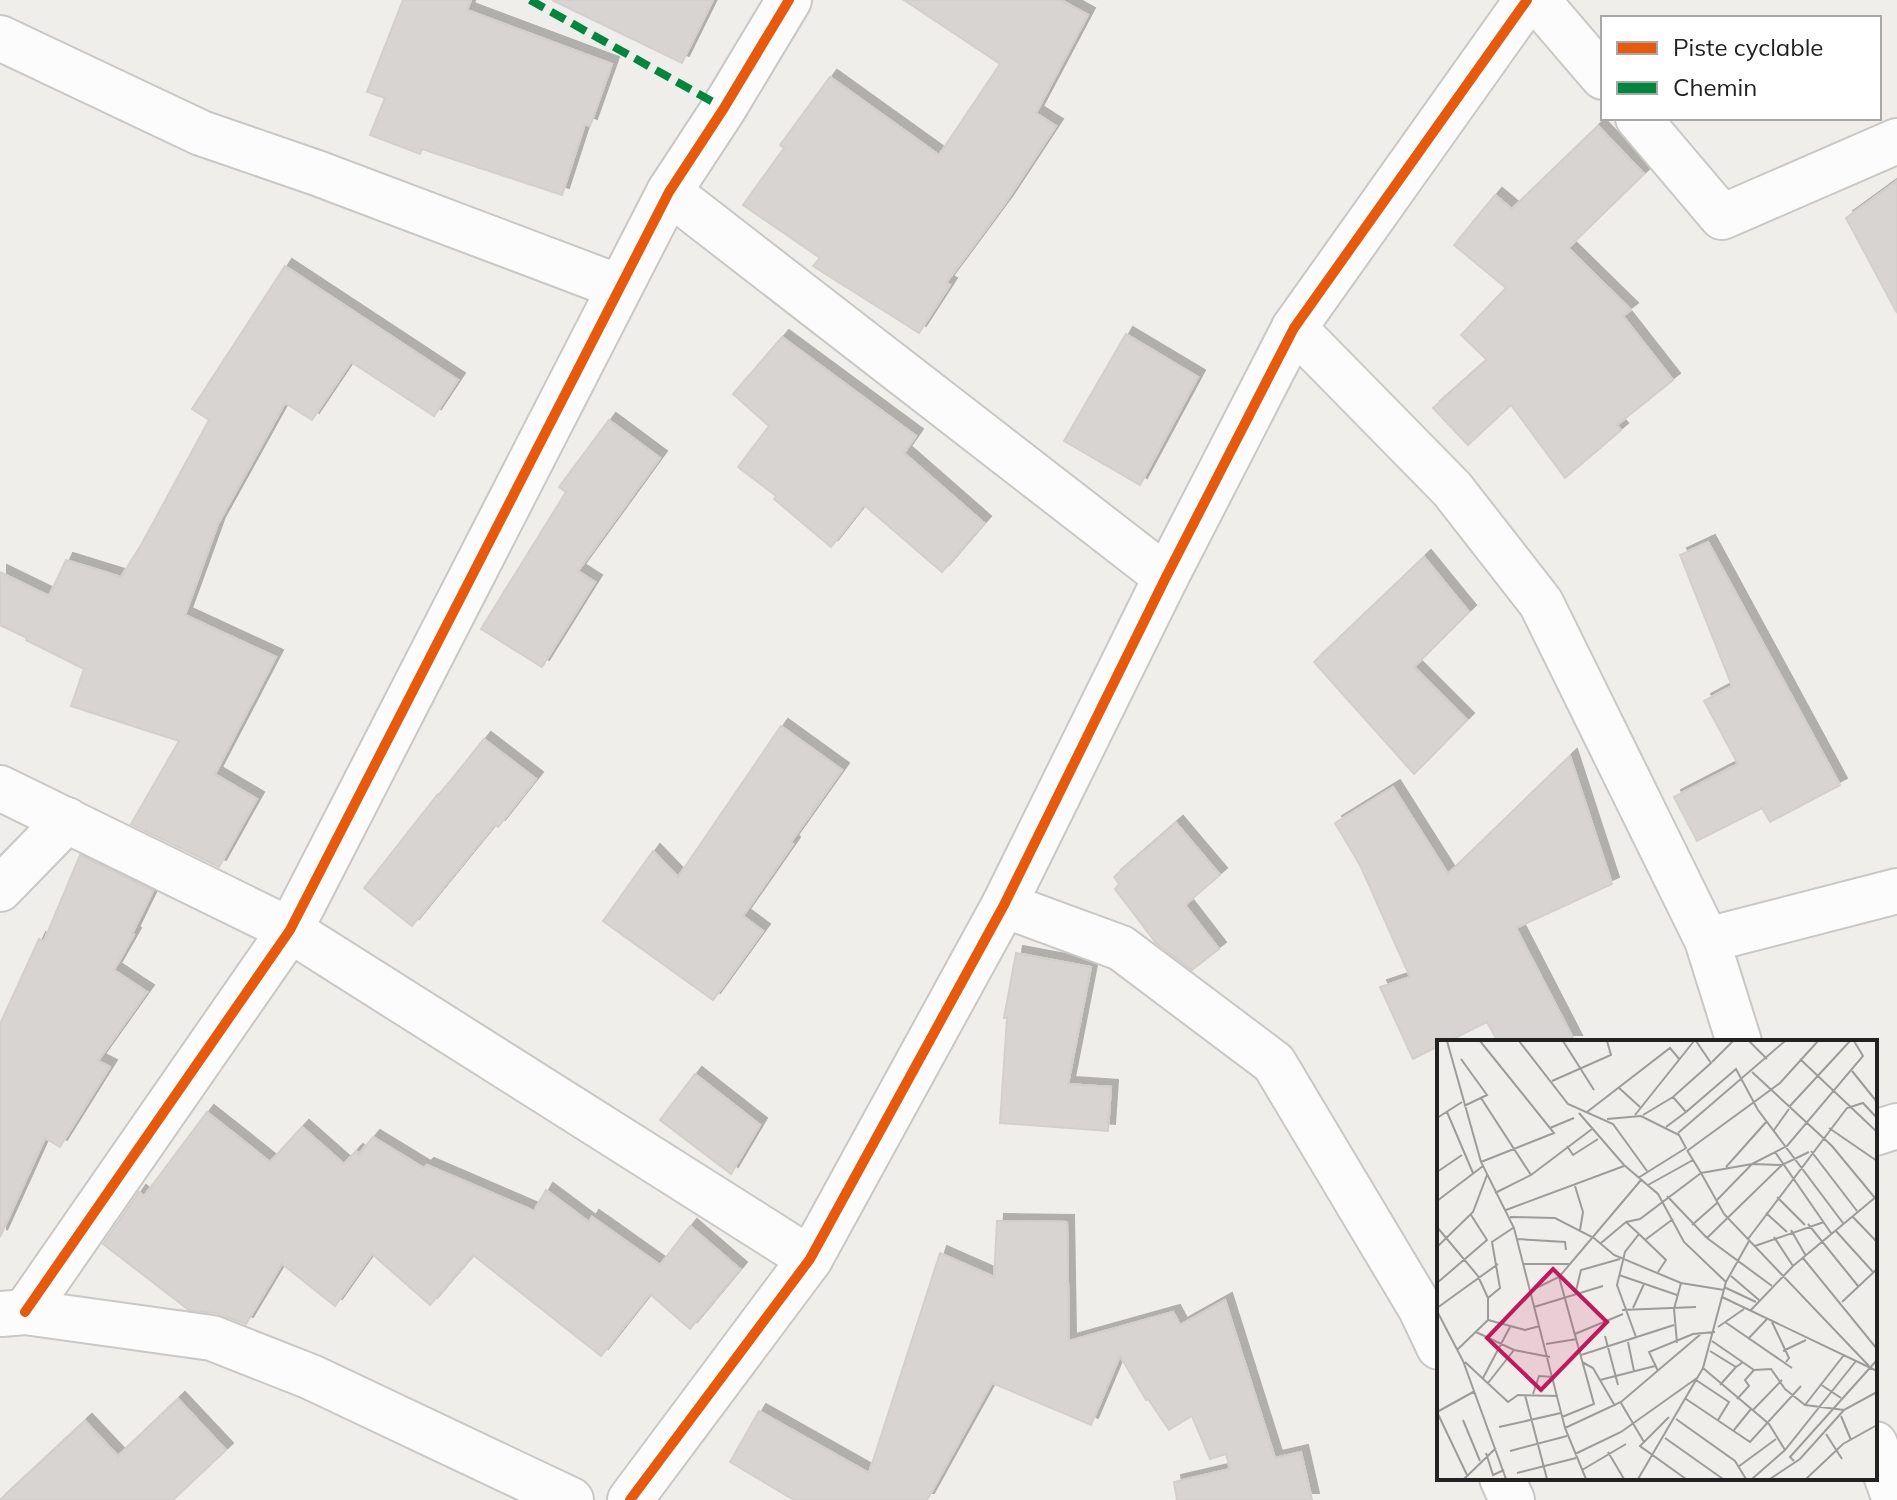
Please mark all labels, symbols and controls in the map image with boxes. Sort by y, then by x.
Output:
legend [1601,16,1881,120]
text: Piste cyclable [1673,32,1823,62]
text: Chemin [1673,72,1757,102]
inset map [1437,1040,1877,1480]

